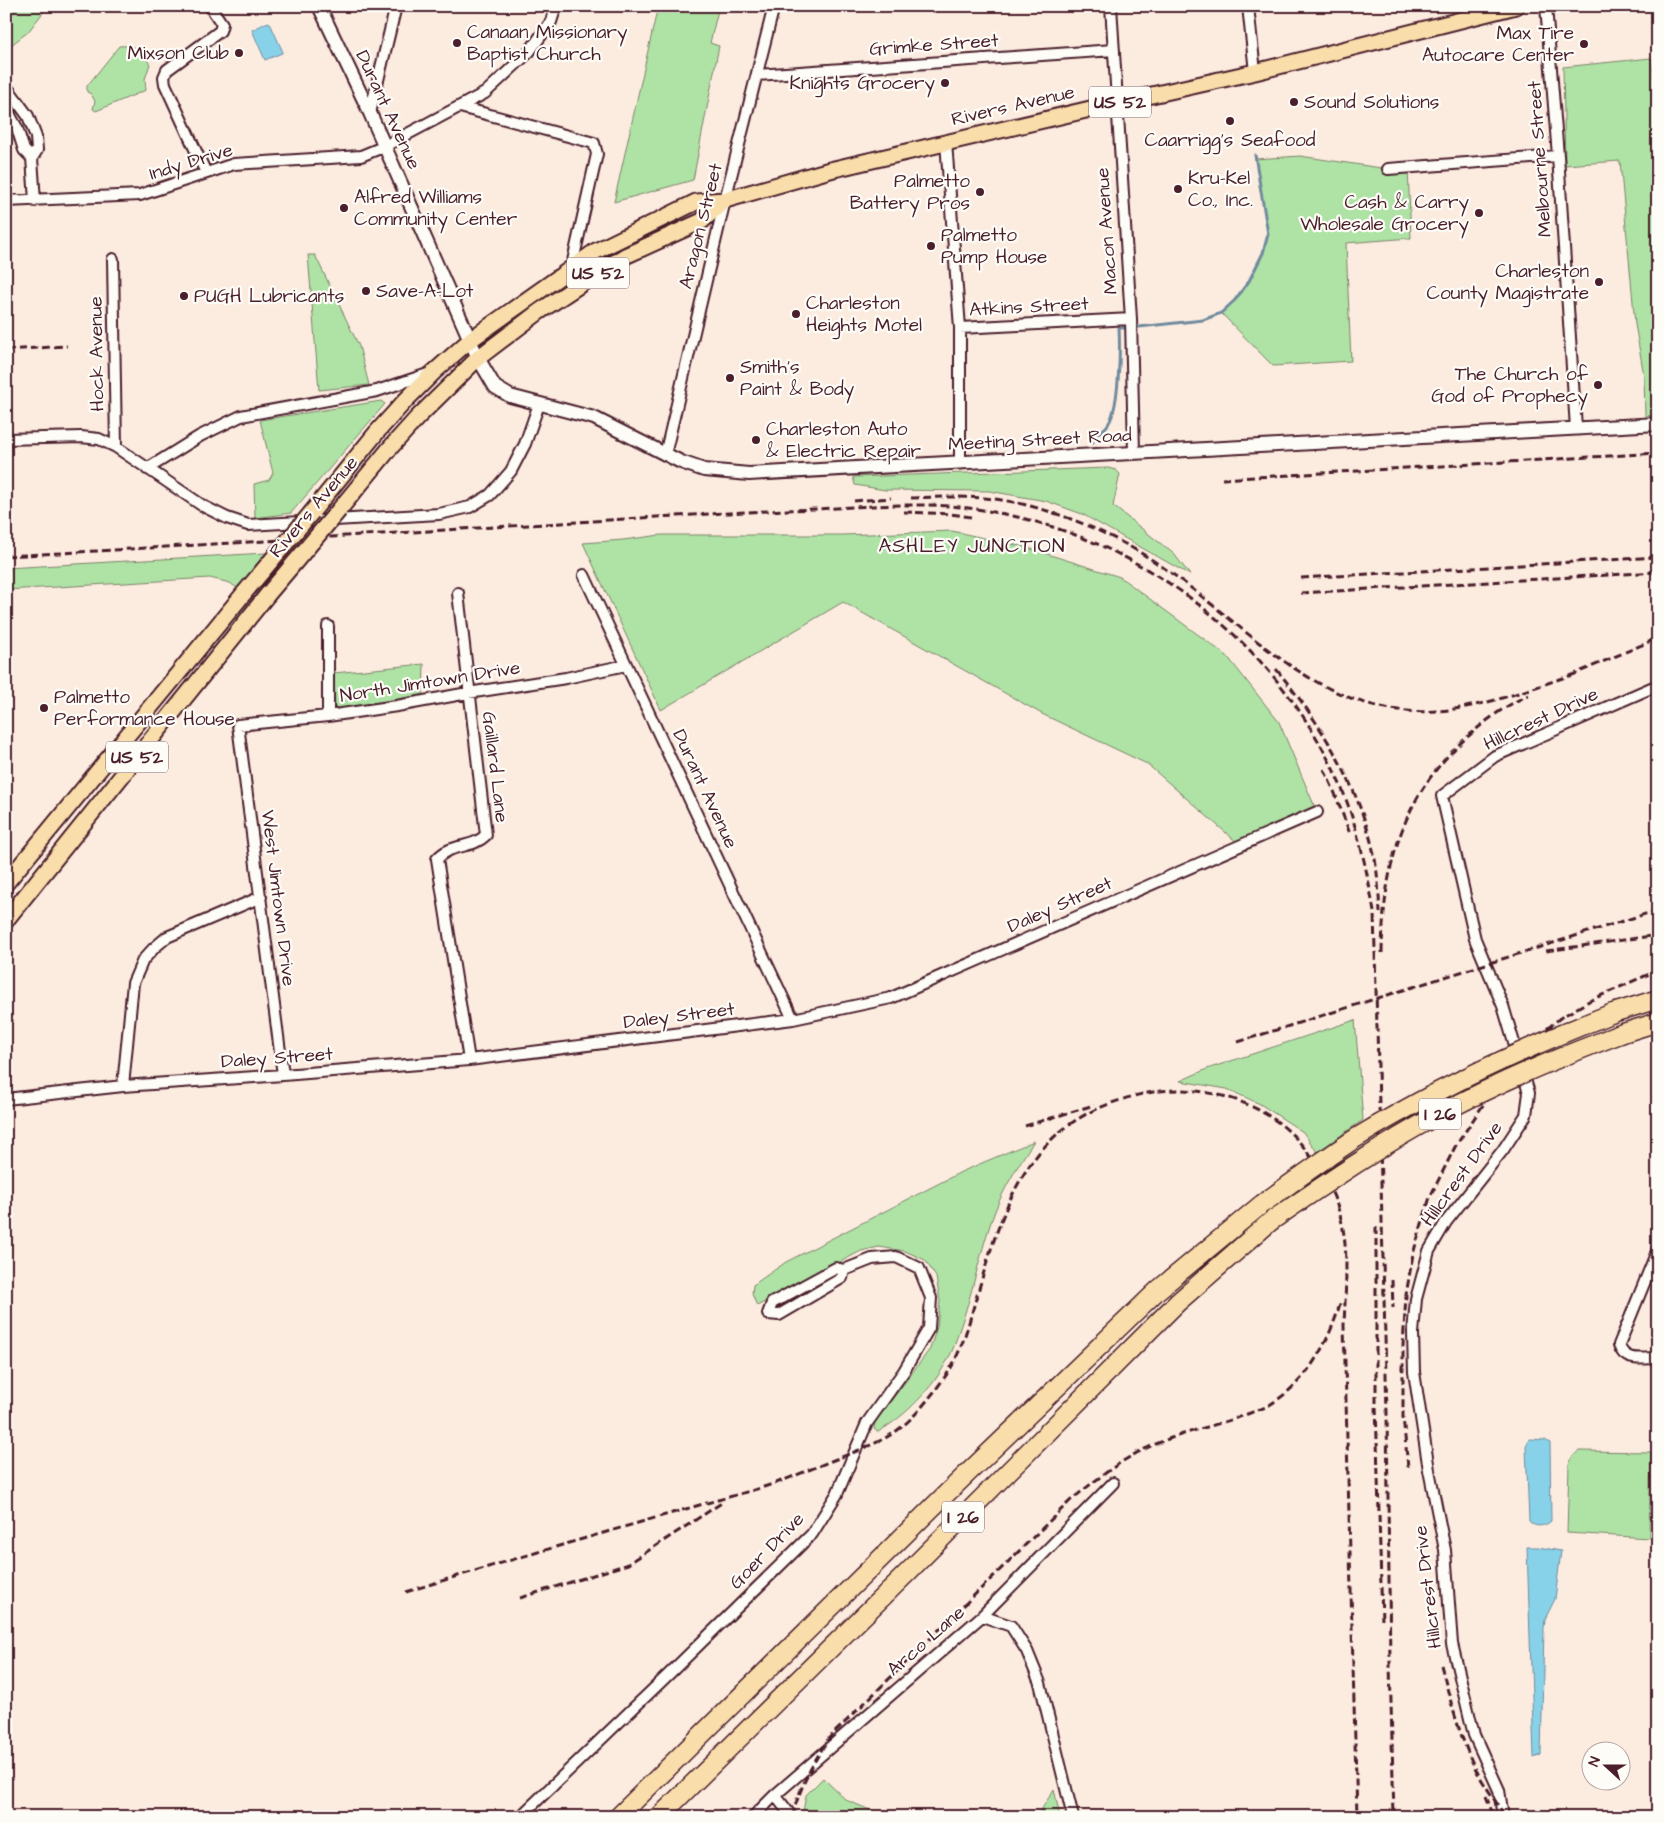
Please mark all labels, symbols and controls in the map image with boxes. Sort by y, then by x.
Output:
place label: Canaan Missionary Baptist Church [467,19,628,68]
place label: Max Tire Autocare Center [1422,20,1575,69]
street label: Grimke Street [868,27,1000,63]
marker: Canaan Missionary Baptist Church [451,37,463,49]
marker: Max Tire Autocare Center [1578,38,1590,50]
place label: Mixson Club [127,40,229,67]
street label: Durant Avenue [349,46,427,174]
marker: Mixson Club [233,47,245,59]
place label: Knights Grocery [790,70,936,98]
marker: Knights Grocery [939,77,951,89]
street label: Rivers Avenue [949,79,1077,133]
street label: Melbourne Street [1521,80,1559,238]
road number: US 52 [1089,86,1151,118]
place label: Sound Solutions [1304,89,1439,116]
marker: Sound Solutions [1288,96,1300,108]
marker: Caarrigg's Seafood [1224,115,1236,127]
place label: Caarrigg's Seafood [1145,127,1316,155]
street label: Indy Drive [146,137,236,188]
street label: Aragon Street [672,160,731,292]
place label: Kru-Kel Co., Inc. [1188,165,1253,214]
street label: Macon Avenue [1089,167,1125,295]
place label: Palmetto Battery Pros [850,168,970,218]
marker: Kru-Kel Co., Inc. [1172,183,1184,195]
place label: Alfred Williams Community Center [354,184,518,234]
marker: Palmetto Battery Pros [974,186,986,198]
place label: Cash & Carry Wholesale Grocery [1300,189,1470,239]
marker: Alfred Williams Community Center [338,202,350,214]
marker: Cash & Carry Wholesale Grocery [1473,207,1485,219]
place label: Palmetto Pump House [941,222,1047,271]
marker: Palmetto Pump House [925,240,937,252]
road number: US 52 [567,258,629,288]
place label: Charleston County Magistrate [1427,258,1589,308]
marker: Charleston County Magistrate [1593,276,1605,288]
place label: Save-A-Lot [376,278,474,305]
place label: PUGH Lubricants [194,283,344,310]
marker: Save-A-Lot [360,285,372,297]
marker: PUGH Lubricants [178,290,190,302]
place label: Charleston Heights Motel [806,290,922,340]
street label: Atkins Street [969,290,1090,324]
street label: Hock Avenue [82,296,112,412]
marker: Charleston Heights Motel [790,308,802,320]
place label: Smith's Paint & Body [740,354,855,404]
place label: The Church of God of Prophecy [1431,361,1589,411]
marker: Smith's Paint & Body [724,372,736,384]
marker: The Church of God of Prophecy [1592,379,1604,391]
place label: Charleston Auto & Electric Repair [766,416,921,465]
street label: Meeting Street Road [948,422,1133,459]
marker: Charleston Auto & Electric Repair [750,434,762,446]
street label: Rivers Avenue [263,450,365,564]
district label: ASHLEY JUNCTION [878,532,1066,560]
street label: North Jimtown Drive [338,654,522,710]
street label: Hillcrest Drive [1479,681,1603,757]
place label: Palmetto Performance House [54,684,235,733]
marker: Palmetto Performance House [38,702,50,714]
street label: Gaillard Lane [475,710,515,824]
street label: Durant Avenue [666,725,744,853]
road number: US 52 [106,742,168,772]
street label: West Jimtown Drive [254,808,302,988]
street label: Daley Street [1003,870,1117,941]
street label: Daley Street [622,996,737,1037]
street label: Daley Street [220,1041,334,1076]
road number: I 26 [1419,1098,1461,1130]
street label: Hillcrest Drive [1415,1116,1509,1232]
road number: I 26 [942,1501,984,1532]
street label: Goer Drive [723,1506,811,1596]
street label: Hillcrest Drive [1407,1524,1449,1650]
street label: Arco Lane [881,1599,971,1683]
north arrow [1582,1740,1632,1790]
text: N [1584,1754,1606,1769]

